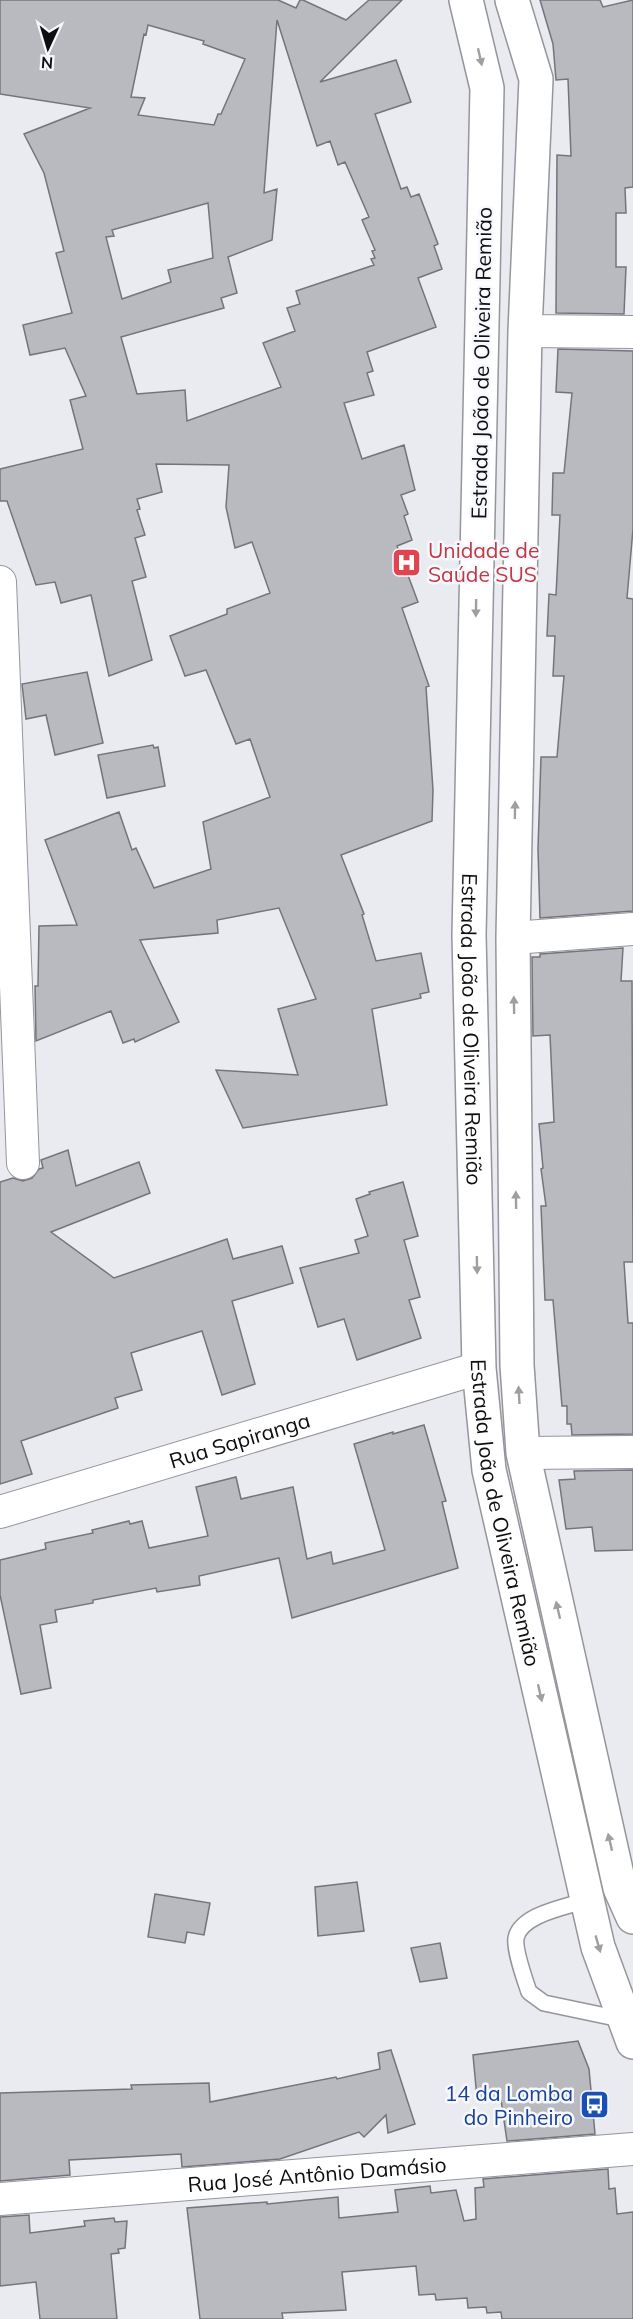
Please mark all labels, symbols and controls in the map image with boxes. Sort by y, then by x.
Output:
north arrow [18,18,78,78]
one-way arrow [475,48,485,66]
text: N [40,53,54,73]
street label: Estrada João de Oliveira Remião [465,207,497,519]
place label: Unidade de Saúde SUS [428,537,539,587]
hospital icon: Unidade de Saúde SUS [391,546,423,578]
one-way arrow [471,598,481,617]
one-way arrow [511,801,520,820]
street label: Estrada João de Oliveira Remião [456,873,488,1186]
one-way arrow [509,995,519,1014]
one-way arrow [511,1190,521,1209]
one-way arrow [472,1255,482,1274]
street label: Estrada João de Oliveira Remião [466,1359,546,1669]
one-way arrow [515,1385,524,1404]
street label: Rua Sapiranga [166,1407,313,1473]
one-way arrow [552,1601,562,1620]
one-way arrow [535,1684,545,1702]
one-way arrow [604,1832,614,1851]
one-way arrow [593,1935,603,1953]
place label: 14 da Lomba do Pinheiro [445,2080,573,2130]
bus stop icon: 14 da Lomba do Pinheiro [578,2089,610,2121]
street label: Rua José Antônio Damásio [187,2151,447,2197]

